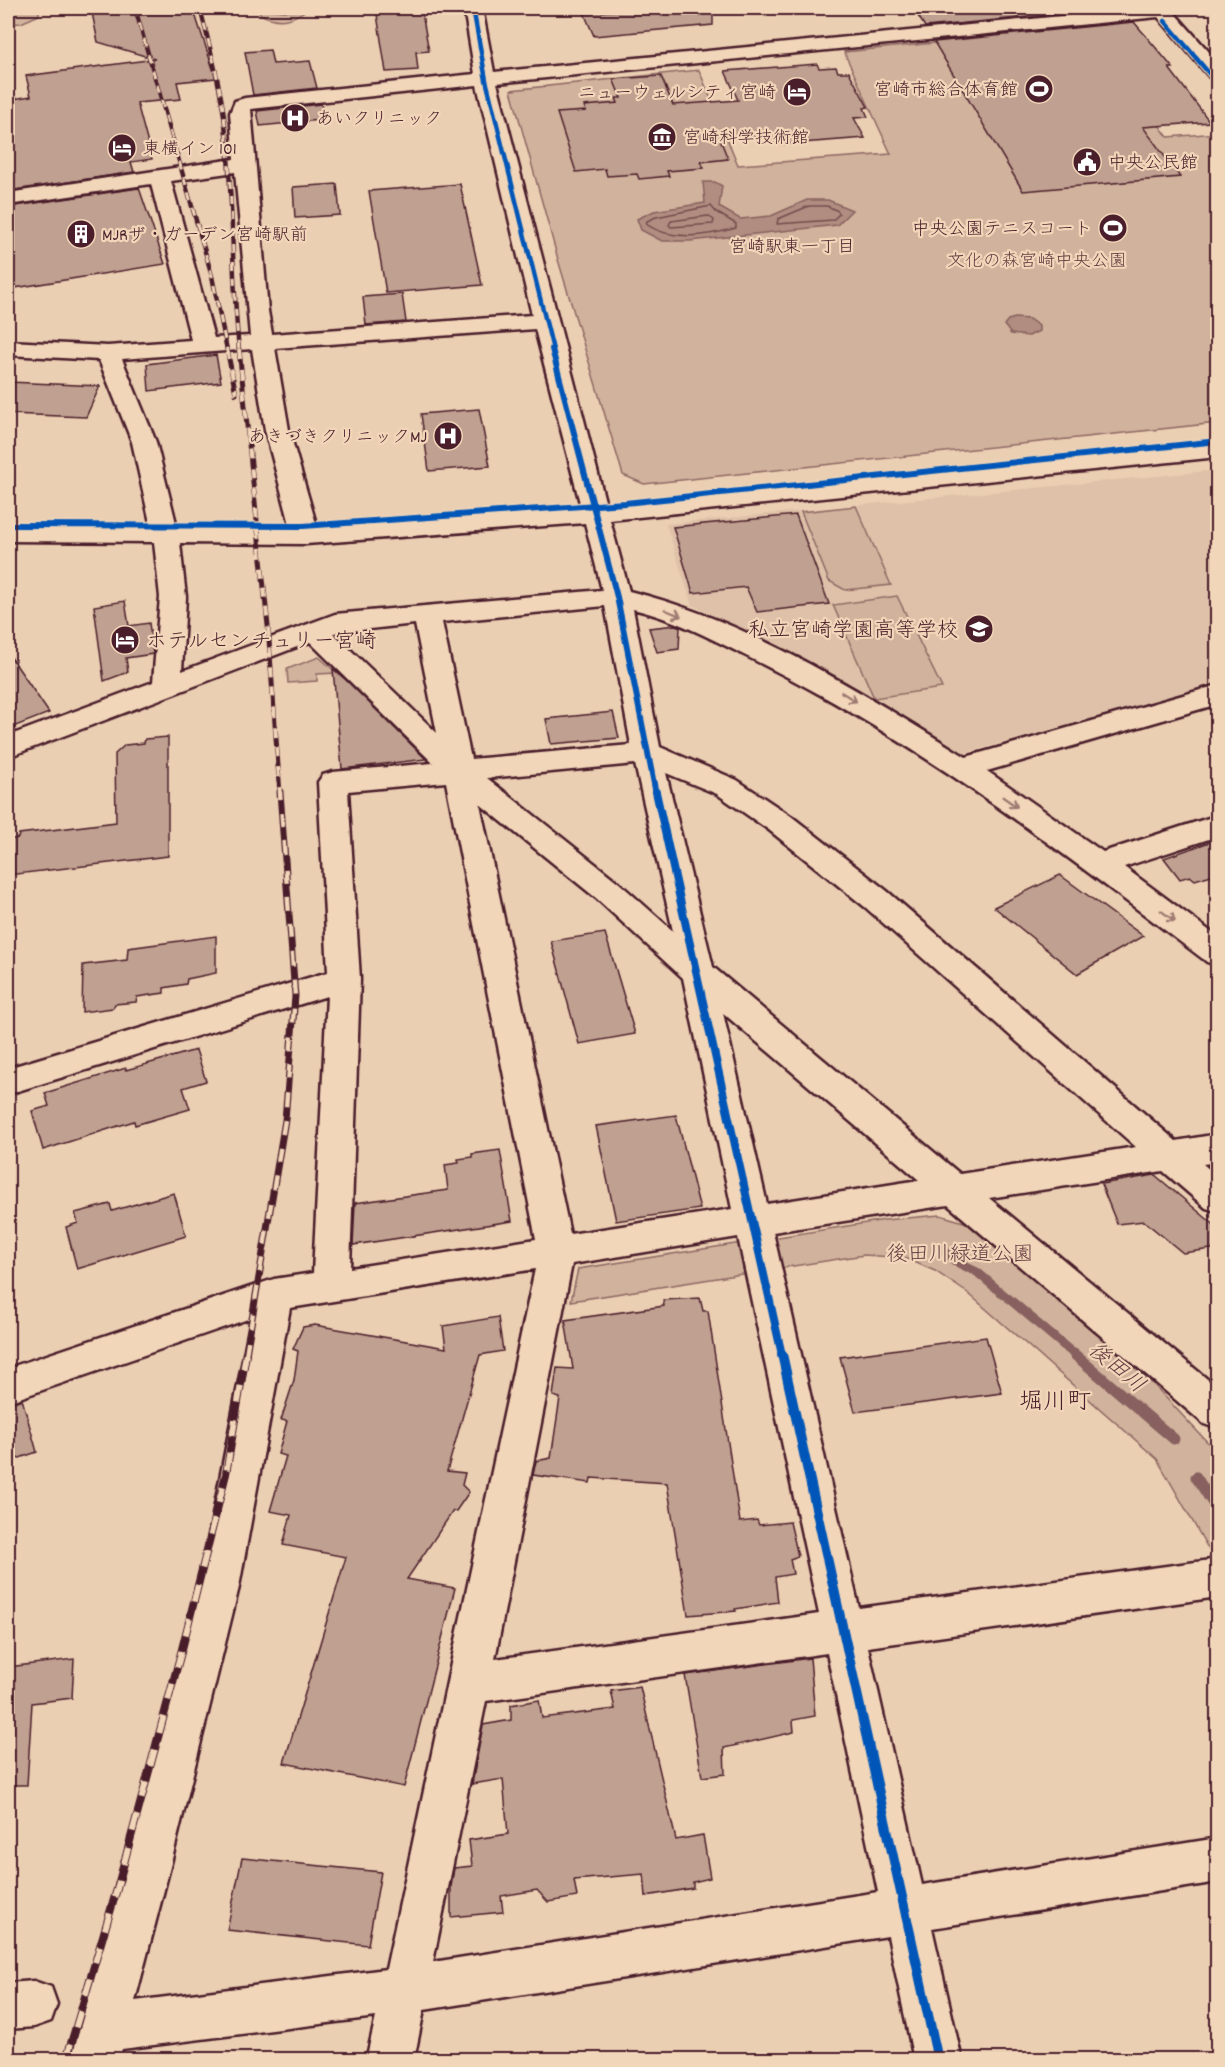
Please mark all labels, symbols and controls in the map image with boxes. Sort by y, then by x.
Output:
sports icon: 宮崎市総合体育館 [1023,73,1055,105]
hotel icon: ニューウェルシティ宮崎 [781,76,813,108]
place label: 宮崎市総合体育館 [874,79,1018,104]
place label: ニューウェルシティ宮崎 [578,82,776,107]
hospital icon: あいクリニック [279,102,311,134]
place label: あいクリニック [316,108,442,133]
museum icon: 宮崎科学技術館 [646,121,678,153]
place label: 宮崎科学技術館 [683,127,809,152]
hotel icon: 東横イン 101 [106,132,138,164]
place label: 東横イン 101 [143,138,237,163]
public building icon: 中央公民館 [1071,146,1103,178]
place label: 中央公民館 [1108,152,1198,177]
sports icon: 中央公園テニスコート [1097,212,1129,244]
building icon: MJRザ・ガーデン宮崎駅前 [65,218,97,250]
place label: 中央公園テニスコート [912,218,1092,243]
place label: MJRザ・ガーデン宮崎駅前 [102,224,308,249]
district label: 宮崎駅東一丁目 [729,236,855,261]
park label: 文化の森宮崎中央公園 [947,250,1127,275]
hospital icon: あきづきクリニックMJ [432,420,464,452]
place label: あきづきクリニックMJ [248,426,427,451]
one-way arrow [663,608,682,619]
school or university icon: 私立宮崎学園高等学校 [963,613,995,645]
place label: 私立宮崎学園高等学校 [748,617,958,647]
hotel icon: ホテルセンチュリー宮崎 [109,624,141,656]
place label: ホテルセンチュリー宮崎 [146,628,377,658]
one-way arrow [840,691,857,704]
one-way arrow [1001,796,1018,808]
one-way arrow [1160,910,1176,923]
park label: 後田川緑道公園 [887,1241,1034,1271]
water label: 後田川 [1081,1336,1151,1402]
district label: 堀川町 [1019,1386,1091,1420]

